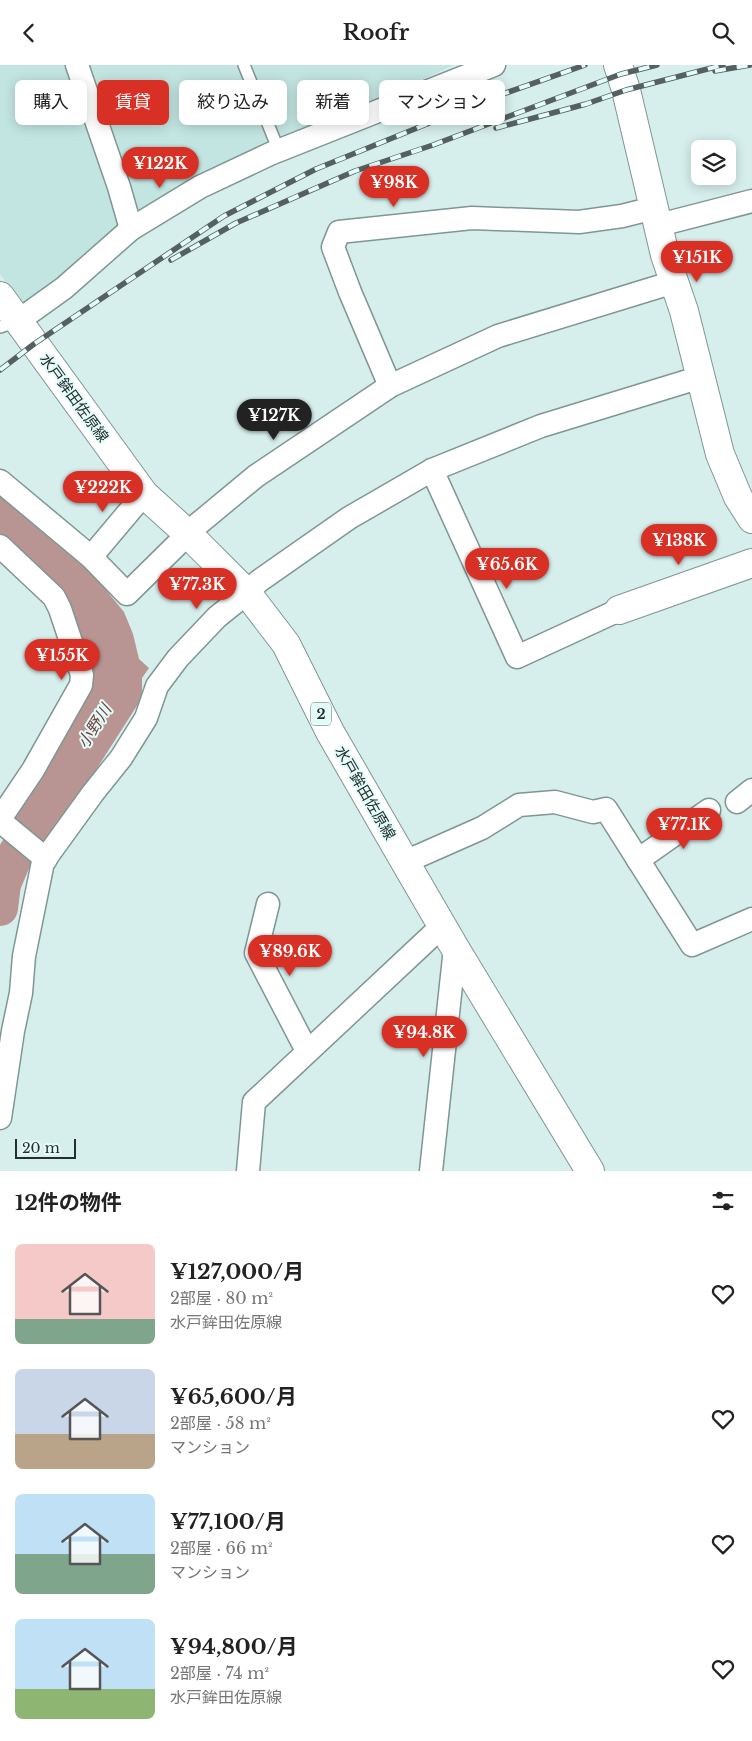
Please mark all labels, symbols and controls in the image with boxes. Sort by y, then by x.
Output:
icon: back [15,19,43,47]
text: Roofr [343,19,409,46]
icon: search [709,19,737,47]
chip: 購入 [15,80,87,125]
chip: 賃貸 [97,80,169,125]
chip: 絞り込み [179,80,287,125]
chip: 新着 [297,80,369,125]
chip: マンション [379,80,505,125]
map controls [691,140,736,185]
button: layers [691,140,736,185]
pin: ¥122K [125,147,195,189]
text: ¥122K [133,153,187,173]
pin: ¥98K [364,165,424,208]
text: ¥98K [370,172,418,192]
pin: ¥151K [662,241,732,283]
text: ¥151K [672,247,722,267]
street label: 水戸鉾田佐原線 [36,350,113,446]
pin: ¥127K [239,399,309,441]
text: ¥127K [248,405,300,425]
pin: ¥222K [68,471,138,513]
text: ¥222K [74,477,132,497]
pin: ¥138K [644,523,714,566]
text: ¥138K [652,530,706,550]
pin: ¥65.6K [466,547,548,590]
text: ¥65.6K [476,554,538,574]
pin: ¥77.3K [156,567,238,610]
text: ¥77.3K [169,574,225,594]
pin: ¥155K [27,639,97,681]
text: ¥155K [36,645,88,665]
water label: 小野川 [73,699,116,752]
road number: 2 [311,703,331,726]
street label: 水戸鉾田佐原線 [331,743,400,843]
pin: ¥77.1K [643,807,725,850]
text: ¥77.1K [657,814,711,834]
pin: ¥89.6K [249,935,331,977]
text: ¥89.6K [259,941,321,961]
pin: ¥94.8K [383,1015,465,1058]
text: ¥94.8K [393,1022,455,1042]
scale bar [15,1136,76,1159]
text: 20 m [22,1139,60,1157]
icon: filters [709,1187,737,1215]
text: 12件の物件 [15,1190,122,1216]
text: ¥127,000/月 [170,1259,304,1285]
icon: home [55,1264,115,1324]
icon: heart [709,1280,737,1308]
text: 2部屋 · 80 m² [170,1288,273,1308]
text: 水戸鉾田佐原線 [170,1312,282,1332]
text: ¥65,600/月 [170,1384,297,1410]
icon: home [55,1389,115,1449]
icon: heart [709,1405,737,1433]
text: 2部屋 · 58 m² [170,1413,271,1433]
text: マンション [170,1437,250,1457]
text: ¥77,100/月 [170,1509,286,1535]
icon: home [55,1514,115,1574]
icon: heart [709,1530,737,1558]
text: 2部屋 · 66 m² [170,1538,273,1558]
text: マンション [170,1562,250,1582]
text: ¥94,800/月 [170,1634,298,1660]
icon: home [55,1639,115,1699]
icon: heart [709,1655,737,1683]
text: 2部屋 · 74 m² [170,1663,269,1683]
text: 水戸鉾田佐原線 [170,1687,282,1707]

